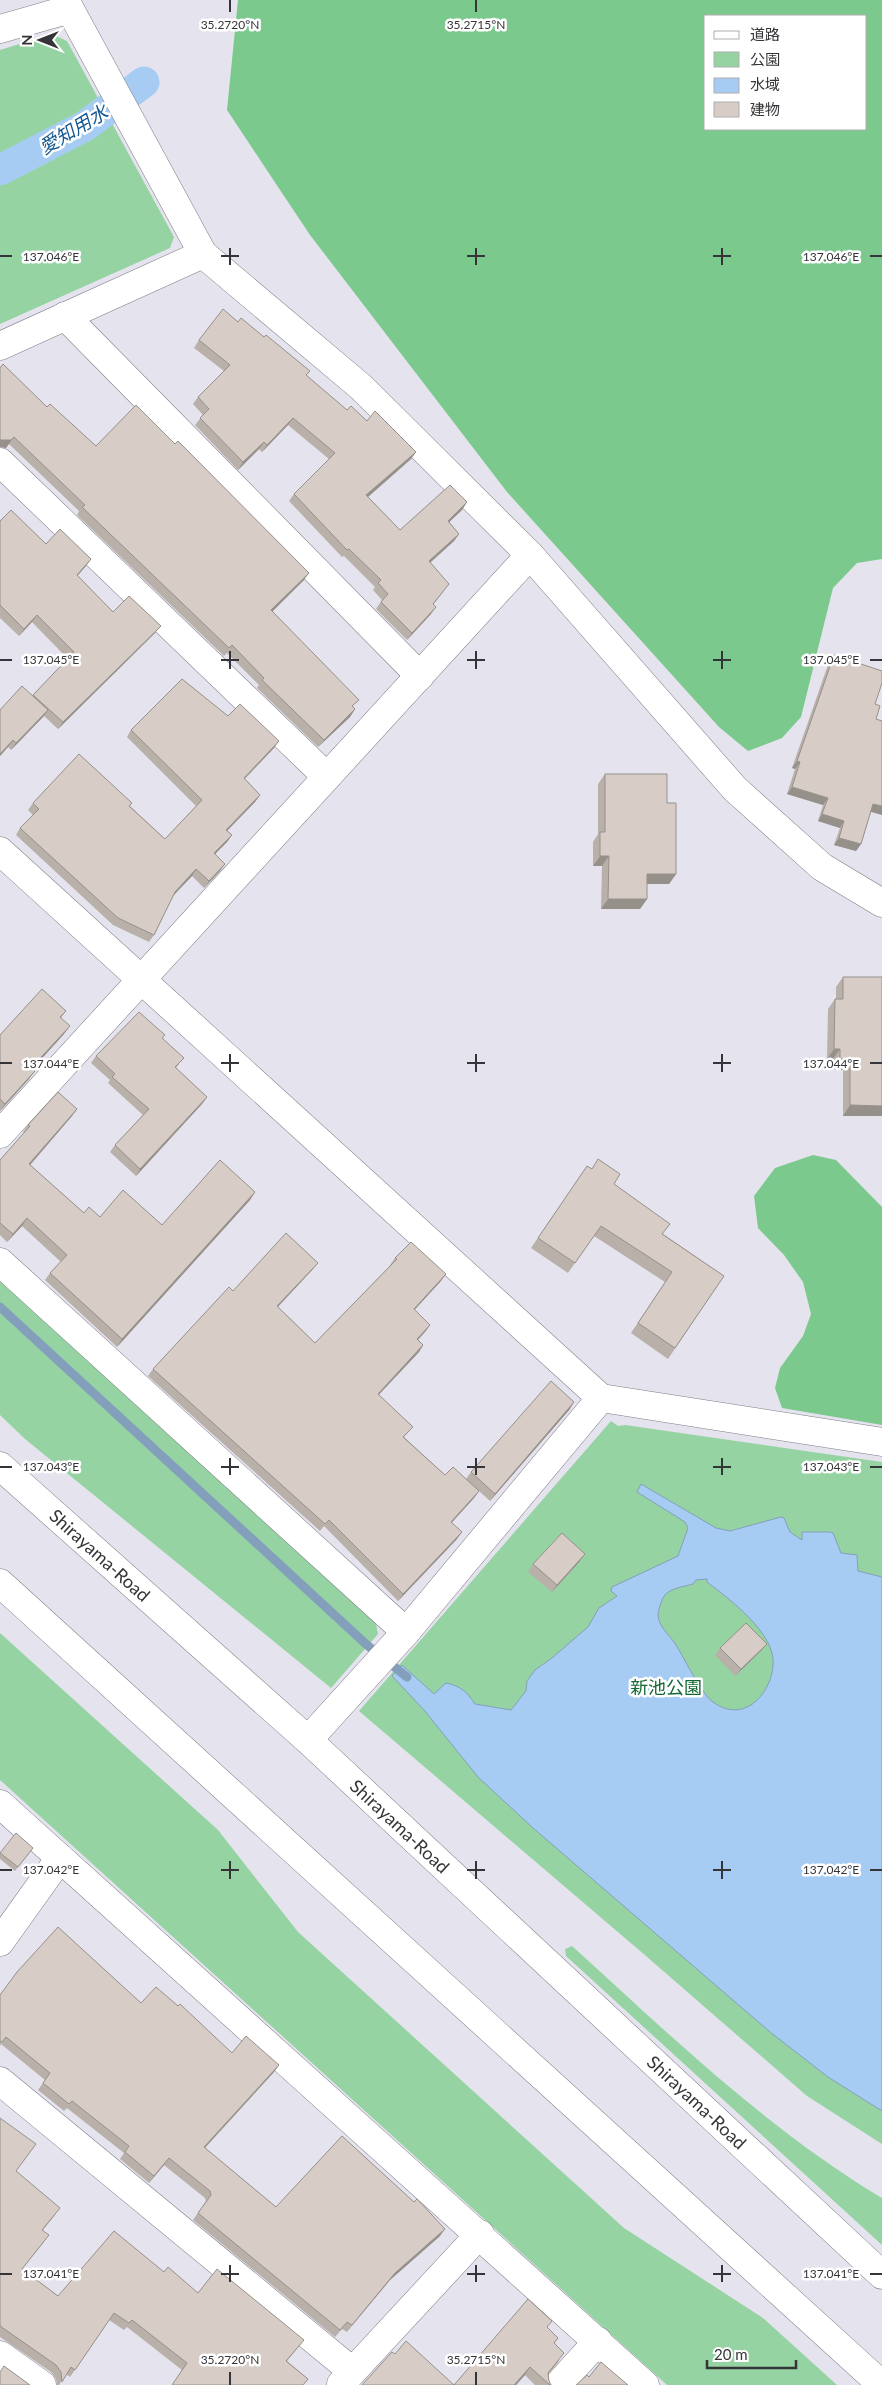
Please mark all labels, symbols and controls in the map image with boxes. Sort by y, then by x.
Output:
north arrow [15,15,65,65]
legend [704,15,867,130]
text: 35.2720°N [201,17,259,32]
text: 35.2715°N [447,17,505,32]
text: 道路 [750,25,780,43]
text: N [18,35,35,45]
text: 公園 [750,50,780,68]
text: 水域 [750,75,780,93]
water label: 愛知用水 [34,99,113,158]
text: 建物 [750,100,780,118]
text: 137.046°E [23,249,79,264]
text: 137.046°E [803,249,859,264]
text: 137.045°E [23,652,79,667]
text: 137.045°E [803,652,859,667]
text: 137.044°E [23,1056,79,1071]
text: 137.044°E [803,1056,859,1071]
text: 137.043°E [23,1459,79,1474]
text: 137.043°E [803,1459,859,1474]
street label: Shirayama-Road [45,1504,155,1606]
park label: 新池公園 [630,1676,702,1698]
street label: Shirayama-Road [346,1774,454,1878]
text: 137.042°E [23,1862,79,1877]
text: 137.042°E [803,1862,859,1877]
street label: Shirayama-Road [643,2050,751,2154]
text: 137.041°E [23,2266,79,2281]
text: 137.041°E [803,2266,859,2281]
scale bar [707,2338,796,2370]
text: 20 m [714,2345,748,2363]
text: 35.2720°N [201,2352,259,2367]
text: 35.2715°N [447,2352,505,2367]

